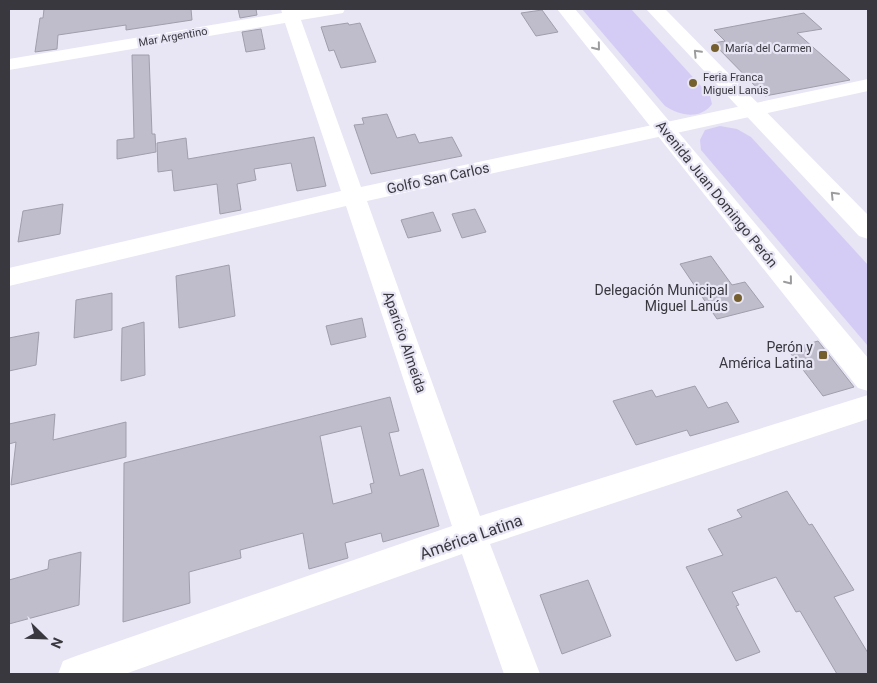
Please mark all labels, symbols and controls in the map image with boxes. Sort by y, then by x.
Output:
street label: Mar Argentino [138,25,208,49]
one-way arrow [592,41,601,50]
marker: María del Carmen [709,42,721,54]
place label: María del Carmen [725,42,812,55]
one-way arrow [694,49,703,58]
place label: Feria Franca Miguel Lanús [703,71,769,97]
marker: Feria Franca Miguel Lanús [687,77,699,89]
street label: Avenida Juan Domingo Perón [653,118,781,270]
street label: Golfo San Carlos [385,159,491,197]
one-way arrow [831,191,840,200]
one-way arrow [783,275,791,284]
place label: Delegación Municipal Miguel Lanús [594,282,728,314]
street label: Aparicio Almeida [380,289,430,395]
marker: Delegación Municipal Miguel Lanús [732,292,744,304]
place label: Perón y América Latina [719,339,813,371]
marker: Perón y América Latina [817,349,829,361]
street label: América Latina [417,511,525,563]
north arrow [20,613,70,663]
text: N [48,635,66,651]

